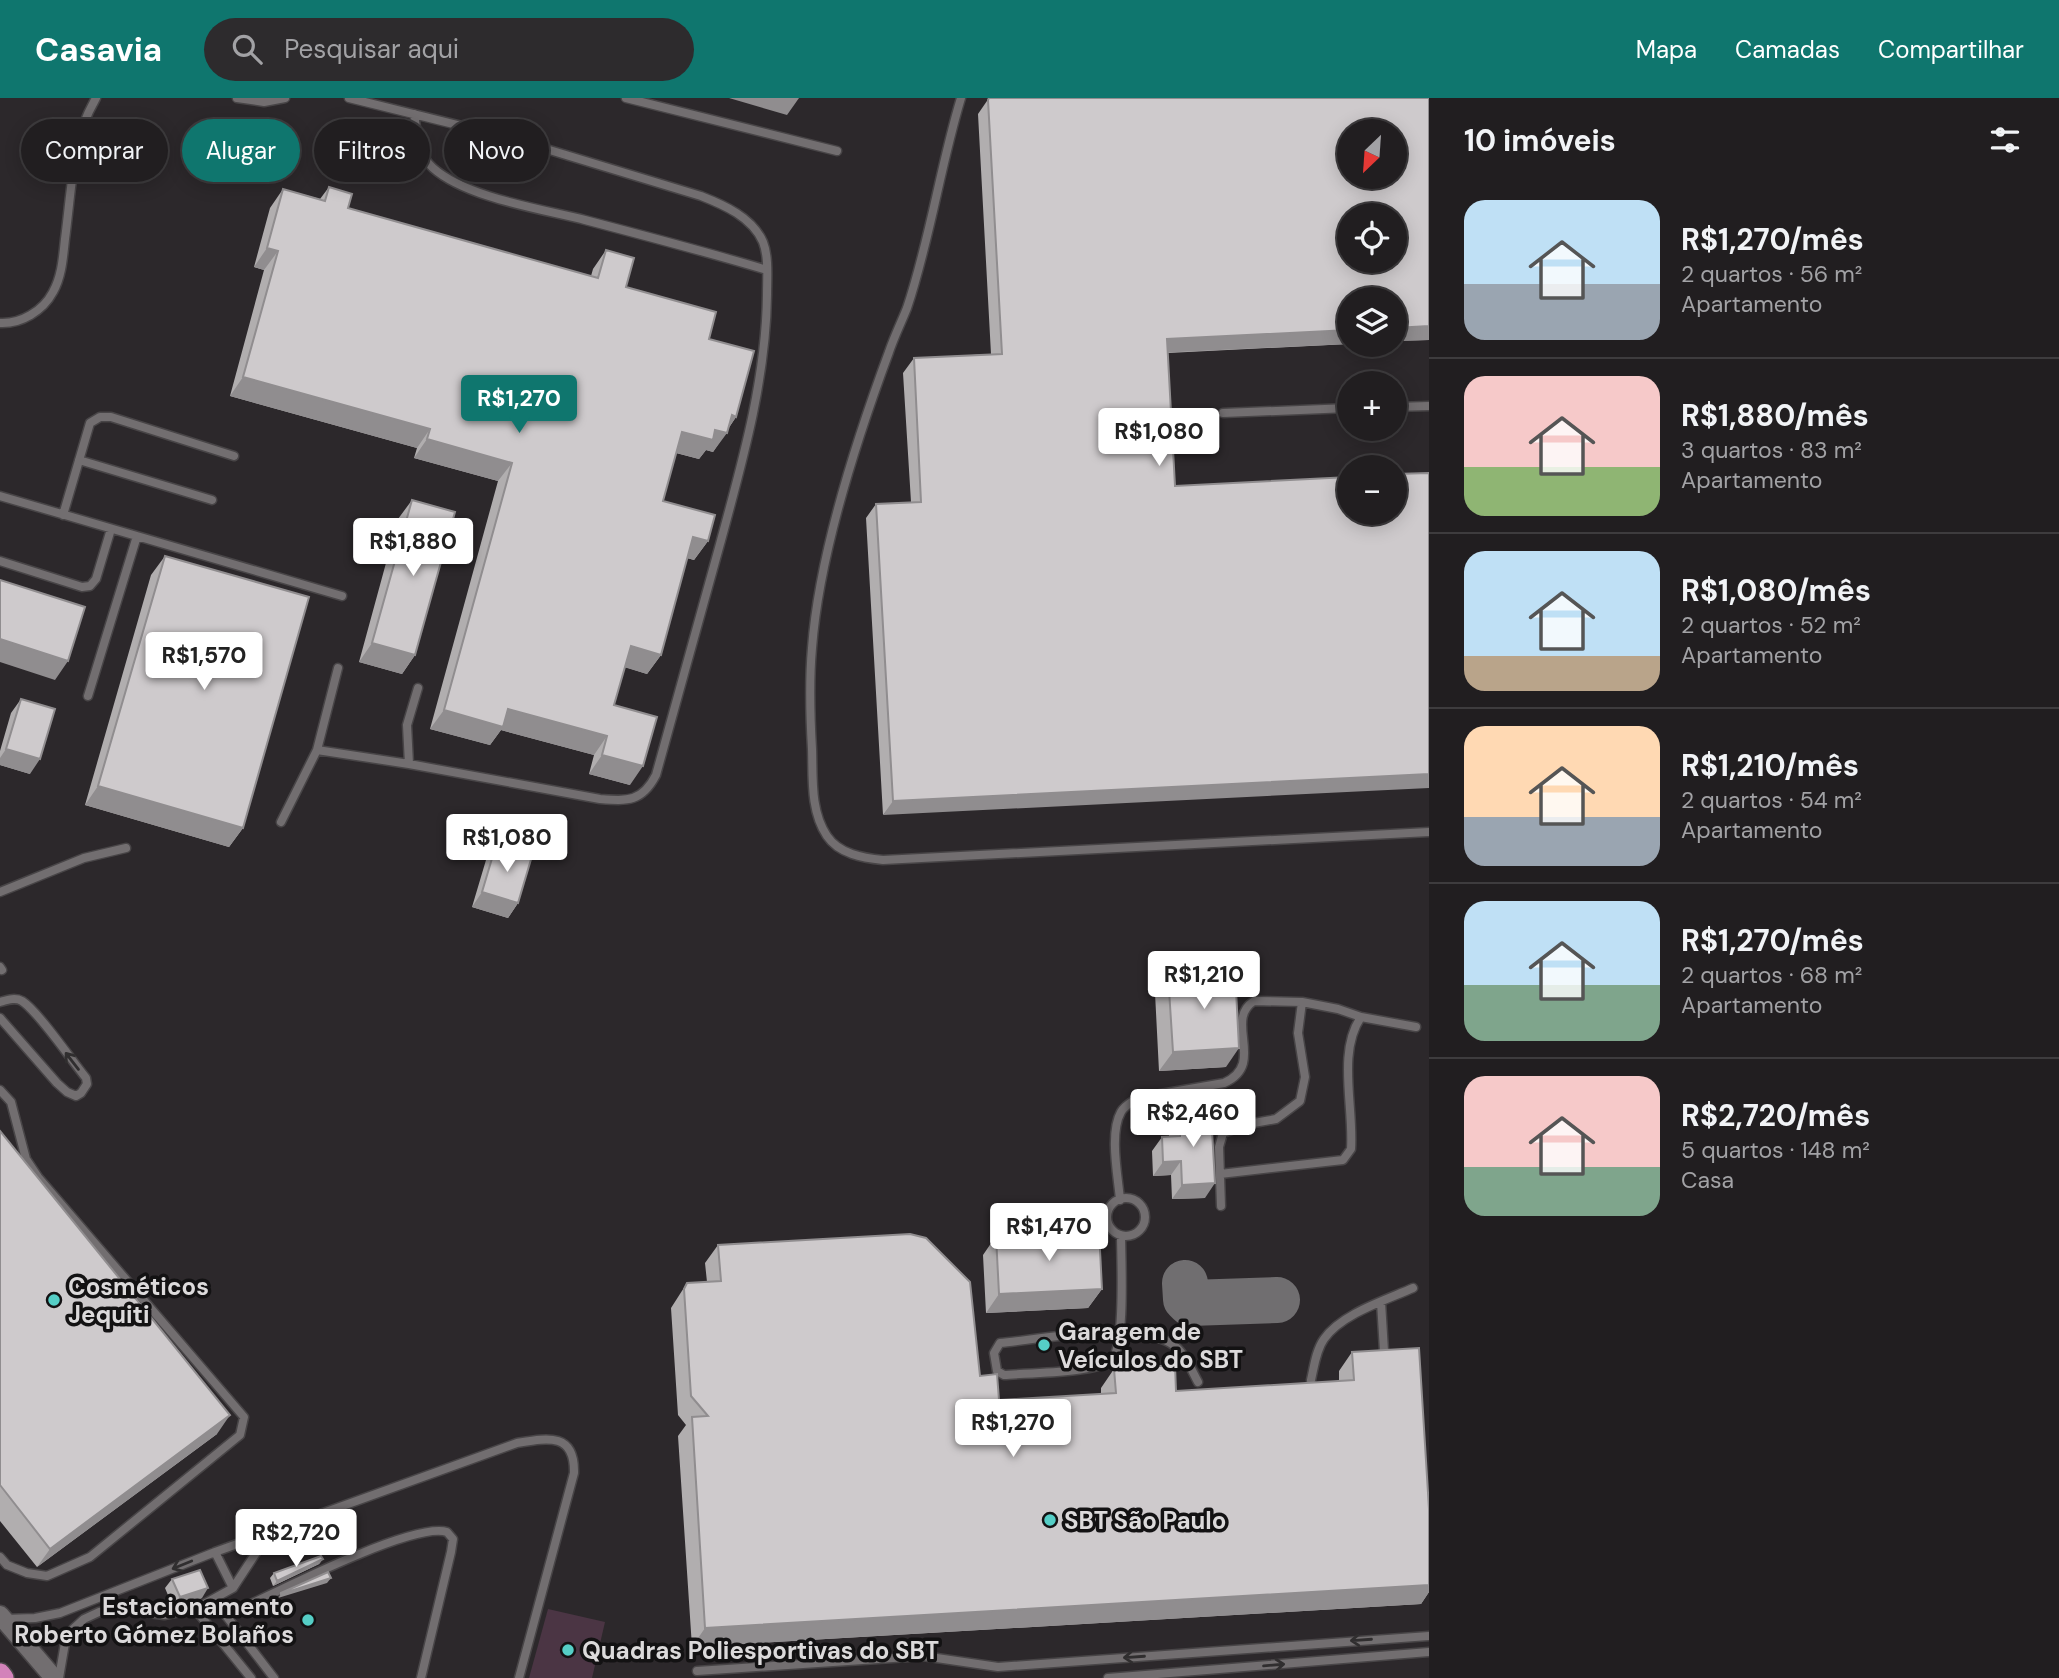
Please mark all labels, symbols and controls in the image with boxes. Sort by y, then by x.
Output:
search box [204,18,694,81]
text: Casavia [35,28,162,71]
icon: search [228,30,266,68]
text: Pesquisar aqui [284,32,459,66]
text: Mapa [1636,34,1697,65]
text: Camadas [1735,34,1840,65]
text: Compartilhar [1878,34,2024,65]
chip: Comprar [21,119,168,182]
chip: Alugar [182,119,300,182]
chip: Filtros [314,119,430,182]
chip: Novo [444,119,549,182]
north arrow [1337,119,1407,189]
map controls [1337,119,1407,525]
text: 10 imóveis [1464,121,1616,160]
icon: filters [1986,121,2024,159]
button: locate [1337,203,1407,273]
text: R$1,270/mês [1681,220,1864,259]
icon: home [1520,228,1604,312]
text: 2 quartos · 56 m² [1681,259,1862,289]
button: layers [1337,287,1407,357]
text: Apartamento [1681,289,1822,319]
button: + [1337,371,1407,441]
pin: R$1,270 [454,376,584,435]
text: R$1,270 [477,383,561,413]
text: R$1,880/mês [1681,396,1869,435]
icon: home [1520,404,1604,488]
pin: R$1,080 [1094,408,1224,468]
text: R$1,080 [1114,416,1204,446]
text: 3 quartos · 83 m² [1681,435,1862,465]
button: − [1337,455,1407,525]
text: Apartamento [1681,465,1822,495]
pin: R$1,880 [348,518,478,578]
text: R$1,880 [369,526,457,556]
text: R$1,080/mês [1681,571,1871,610]
icon: home [1520,579,1604,663]
text: 2 quartos · 52 m² [1681,610,1861,640]
pin: R$1,570 [139,632,269,692]
text: R$1,570 [162,640,247,670]
text: Apartamento [1681,640,1822,670]
text: R$1,210/mês [1681,746,1859,785]
icon: home [1520,754,1604,838]
text: 2 quartos · 54 m² [1681,785,1862,815]
pin: R$1,080 [442,814,572,874]
text: Apartamento [1681,815,1822,845]
text: R$1,080 [462,822,552,852]
text: R$1,270/mês [1681,921,1864,960]
icon: home [1520,929,1604,1013]
pin: R$1,210 [1139,951,1269,1011]
text: R$1,210 [1164,959,1244,989]
text: 2 quartos · 68 m² [1681,960,1862,990]
text: Apartamento [1681,990,1822,1020]
one-way arrow [65,1052,80,1071]
pin: R$2,460 [1128,1090,1258,1149]
text: R$2,720/mês [1681,1096,1870,1135]
text: R$2,460 [1146,1097,1240,1127]
icon: home [1520,1104,1604,1188]
text: 5 quartos · 148 m² [1681,1135,1870,1165]
text: Casa [1681,1165,1734,1195]
pin: R$1,470 [984,1204,1114,1263]
text: R$1,470 [1006,1211,1092,1241]
place label: Cosméticos Jequiti [68,1271,209,1330]
marker: Cosméticos Jequiti [46,1292,62,1308]
place label: Garagem de Veículos do SBT [1058,1316,1243,1375]
marker: Garagem de Veículos do SBT [1036,1337,1052,1353]
pin: R$1,270 [948,1400,1078,1459]
text: R$1,270 [971,1407,1055,1437]
place label: SBT São Paulo [1064,1505,1226,1536]
pin: R$2,720 [231,1510,361,1569]
marker: SBT São Paulo [1042,1512,1058,1528]
text: R$2,720 [252,1517,340,1547]
one-way arrow [171,1560,193,1573]
place label: Estacionamento Roberto Gómez Bolaños [14,1591,294,1650]
marker: Estacionamento Roberto Gómez Bolaños [300,1612,316,1628]
one-way arrow [1350,1634,1373,1647]
place label: Quadras Poliesportivas do SBT [582,1635,939,1666]
marker: Quadras Poliesportivas do SBT [560,1642,576,1658]
one-way arrow [1123,1651,1146,1664]
one-way arrow [1262,1658,1285,1671]

